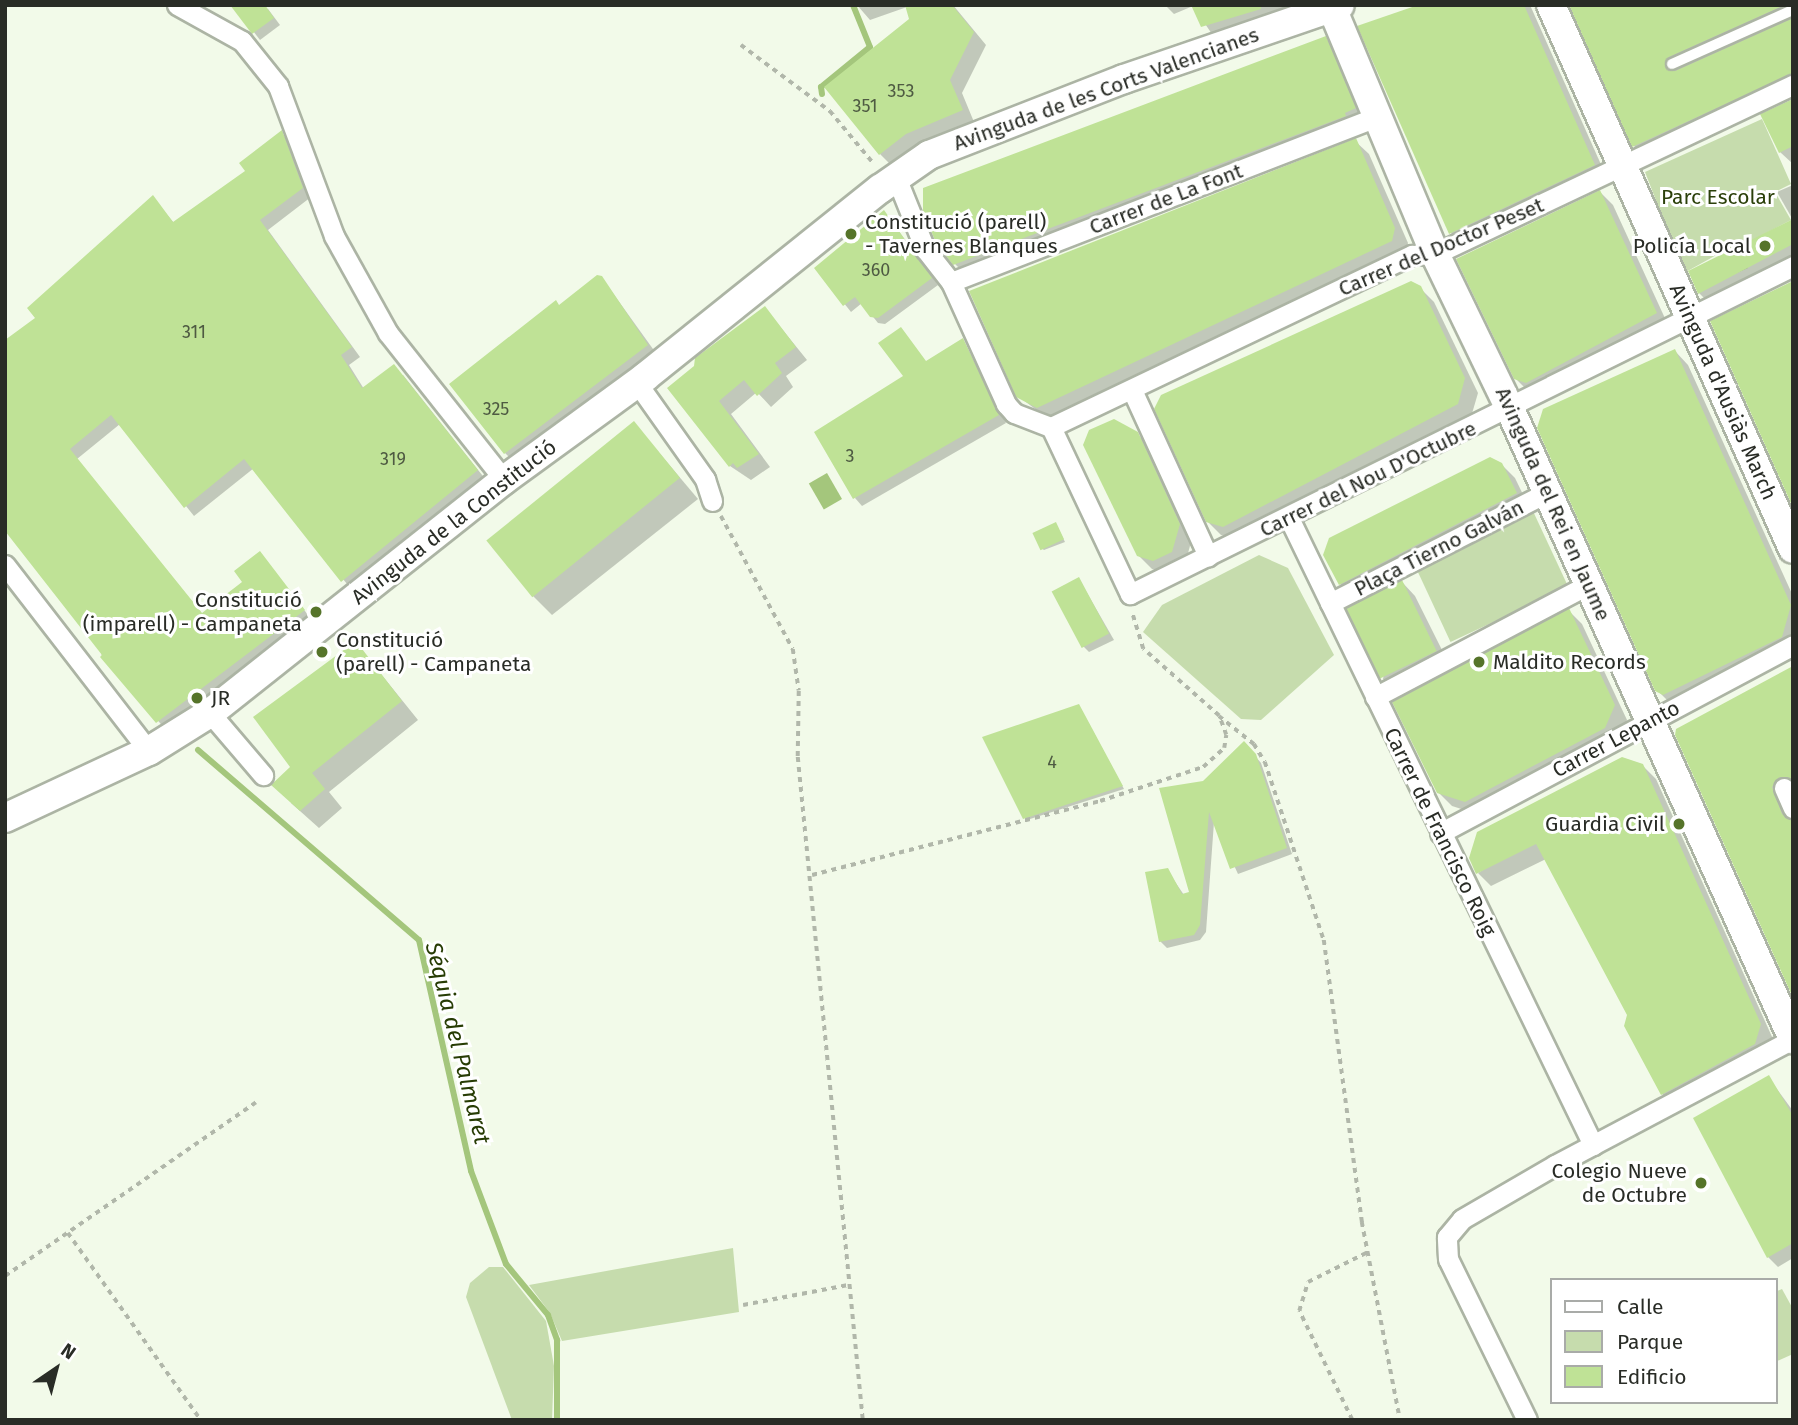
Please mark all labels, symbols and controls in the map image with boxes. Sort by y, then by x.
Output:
street label: Avinguda de les Corts Valencianes [950,22,1262,156]
house number: 353 [888,80,914,102]
house number: 351 [853,95,877,117]
street label: Carrer de La Font [1086,158,1246,240]
park label: Parc Escolar [1661,184,1775,210]
street label: Carrer del Doctor Peset [1335,192,1547,302]
place label: Constitució (parell) - Tavernes Blanques [865,209,1057,259]
marker: Constitució (parell) - Tavernes Blanques [843,226,859,242]
place label: Policía Local [1633,233,1751,259]
marker: Policía Local [1757,238,1773,254]
house number: 360 [862,259,890,281]
street label: Avinguda d'Ausiàs March [1664,280,1782,504]
house number: 311 [182,321,206,343]
street label: Avinguda del Rei en Jaume [1490,383,1616,625]
house number: 325 [483,398,509,420]
street label: Carrer del Nou D'Octubre [1256,416,1480,542]
street label: Avinguda de la Constitució [347,434,561,610]
house number: 3 [846,445,854,467]
house number: 319 [380,448,406,470]
street label: Plaça Tierno Galván [1350,494,1528,602]
place label: Constitució (imparell) - Campaneta [83,587,302,637]
marker: Constitució (imparell) - Campaneta [308,604,324,620]
place label: Constitució (parell) - Campaneta [336,627,531,677]
marker: Constitució (parell) - Campaneta [314,644,330,660]
place label: Maldito Records [1493,649,1646,675]
marker: Maldito Records [1471,654,1487,670]
place label: JR [211,685,230,711]
marker: JR [189,690,205,706]
street label: Carrer Lepanto [1548,695,1684,783]
street label: Carrer de Francisco Roig [1379,724,1501,940]
house number: 4 [1047,751,1057,773]
place label: Guardia Civil [1545,811,1665,837]
marker: Guardia Civil [1671,816,1687,832]
water label: Séquia del Palmaret [420,939,496,1147]
place label: Colegio Nueve de Octubre [1552,1158,1687,1208]
marker: Colegio Nueve de Octubre [1693,1175,1709,1191]
legend [1549,1278,1777,1404]
text: Calle [1617,1294,1663,1320]
text: Parque [1617,1329,1683,1355]
north arrow [21,1334,91,1404]
text: N [57,1338,80,1364]
text: Edificio [1617,1364,1687,1390]

